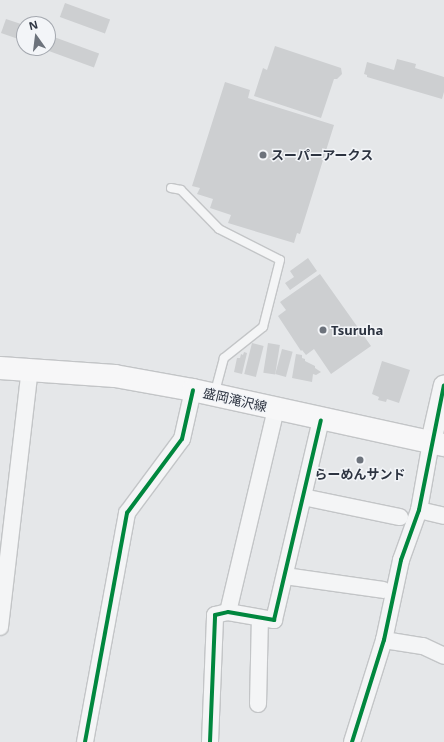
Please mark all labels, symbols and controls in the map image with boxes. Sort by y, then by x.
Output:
north arrow [16,16,56,56]
text: N [27,16,39,33]
place label: スーパーアークス [271,147,374,163]
marker: スーパーアークス [258,150,268,160]
place label: Tsuruha [331,322,383,338]
marker: Tsuruha [318,325,328,335]
street label: 盛岡滝沢線 [202,385,268,415]
marker: らーめんサンド [355,455,365,465]
place label: らーめんサンド [315,466,405,482]

